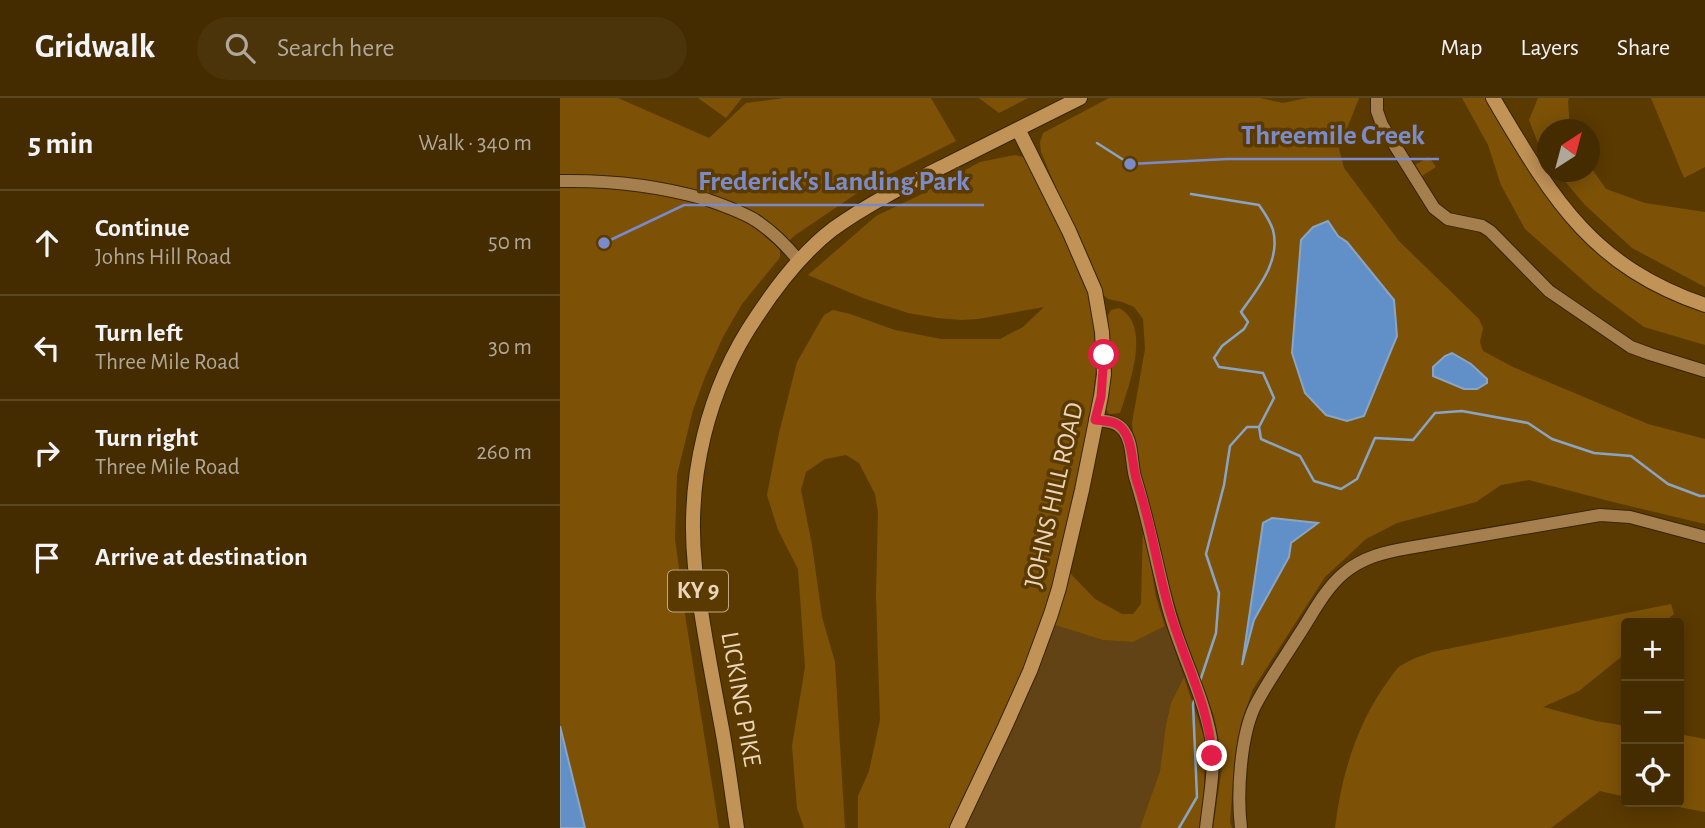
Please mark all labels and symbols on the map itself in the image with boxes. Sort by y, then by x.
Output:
callout: Threemile Creek [1227,110,1439,159]
north arrow [1537,119,1600,182]
text: Threemile Creek [1241,122,1425,150]
callout: Frederick's Landing Park [684,156,984,205]
text: Frederick's Landing Park [698,168,970,196]
route start [1088,339,1119,370]
street label: JOHNS HILL ROAD [1020,400,1088,590]
road number: KY 9 [668,570,728,612]
street label: LICKING PIKE [716,630,766,768]
route end [1196,740,1227,771]

